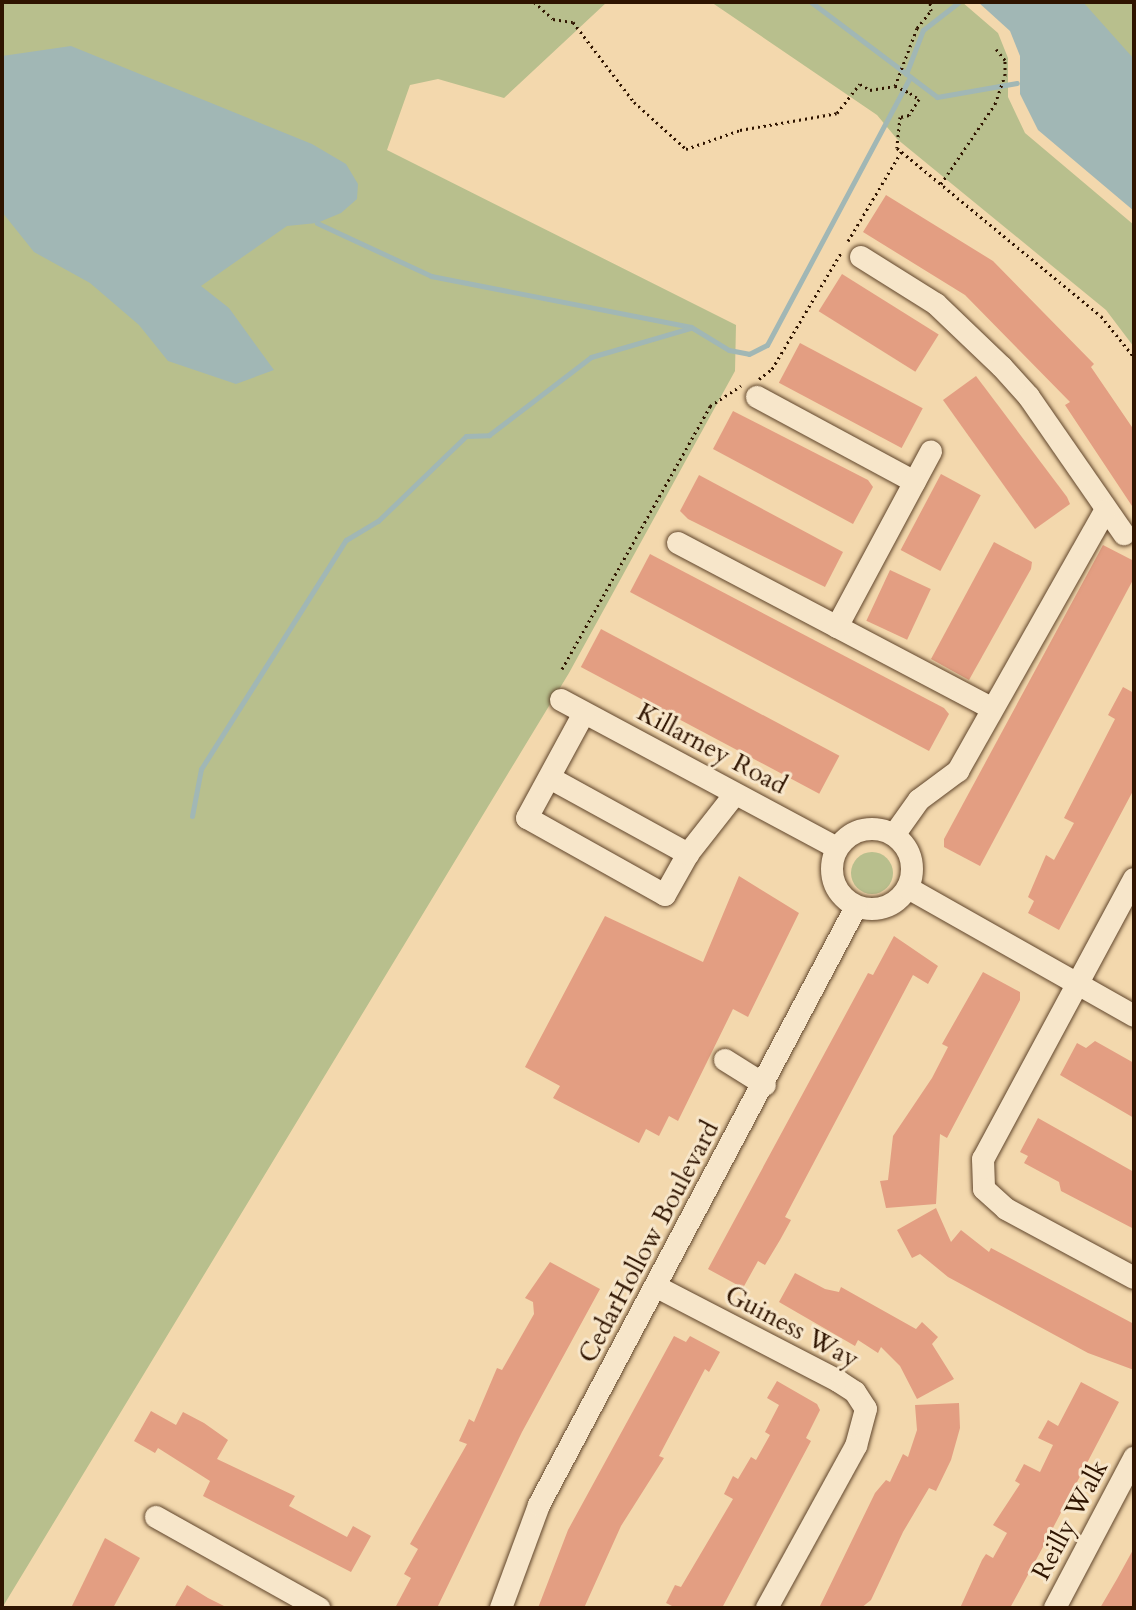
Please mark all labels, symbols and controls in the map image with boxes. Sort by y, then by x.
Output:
street label: Killarney Road [632,696,792,802]
street label: CedarHollow Boulevard [572,1116,726,1368]
street label: Guiness Way [720,1279,864,1375]
street label: Reilly Walk [1025,1455,1115,1585]

